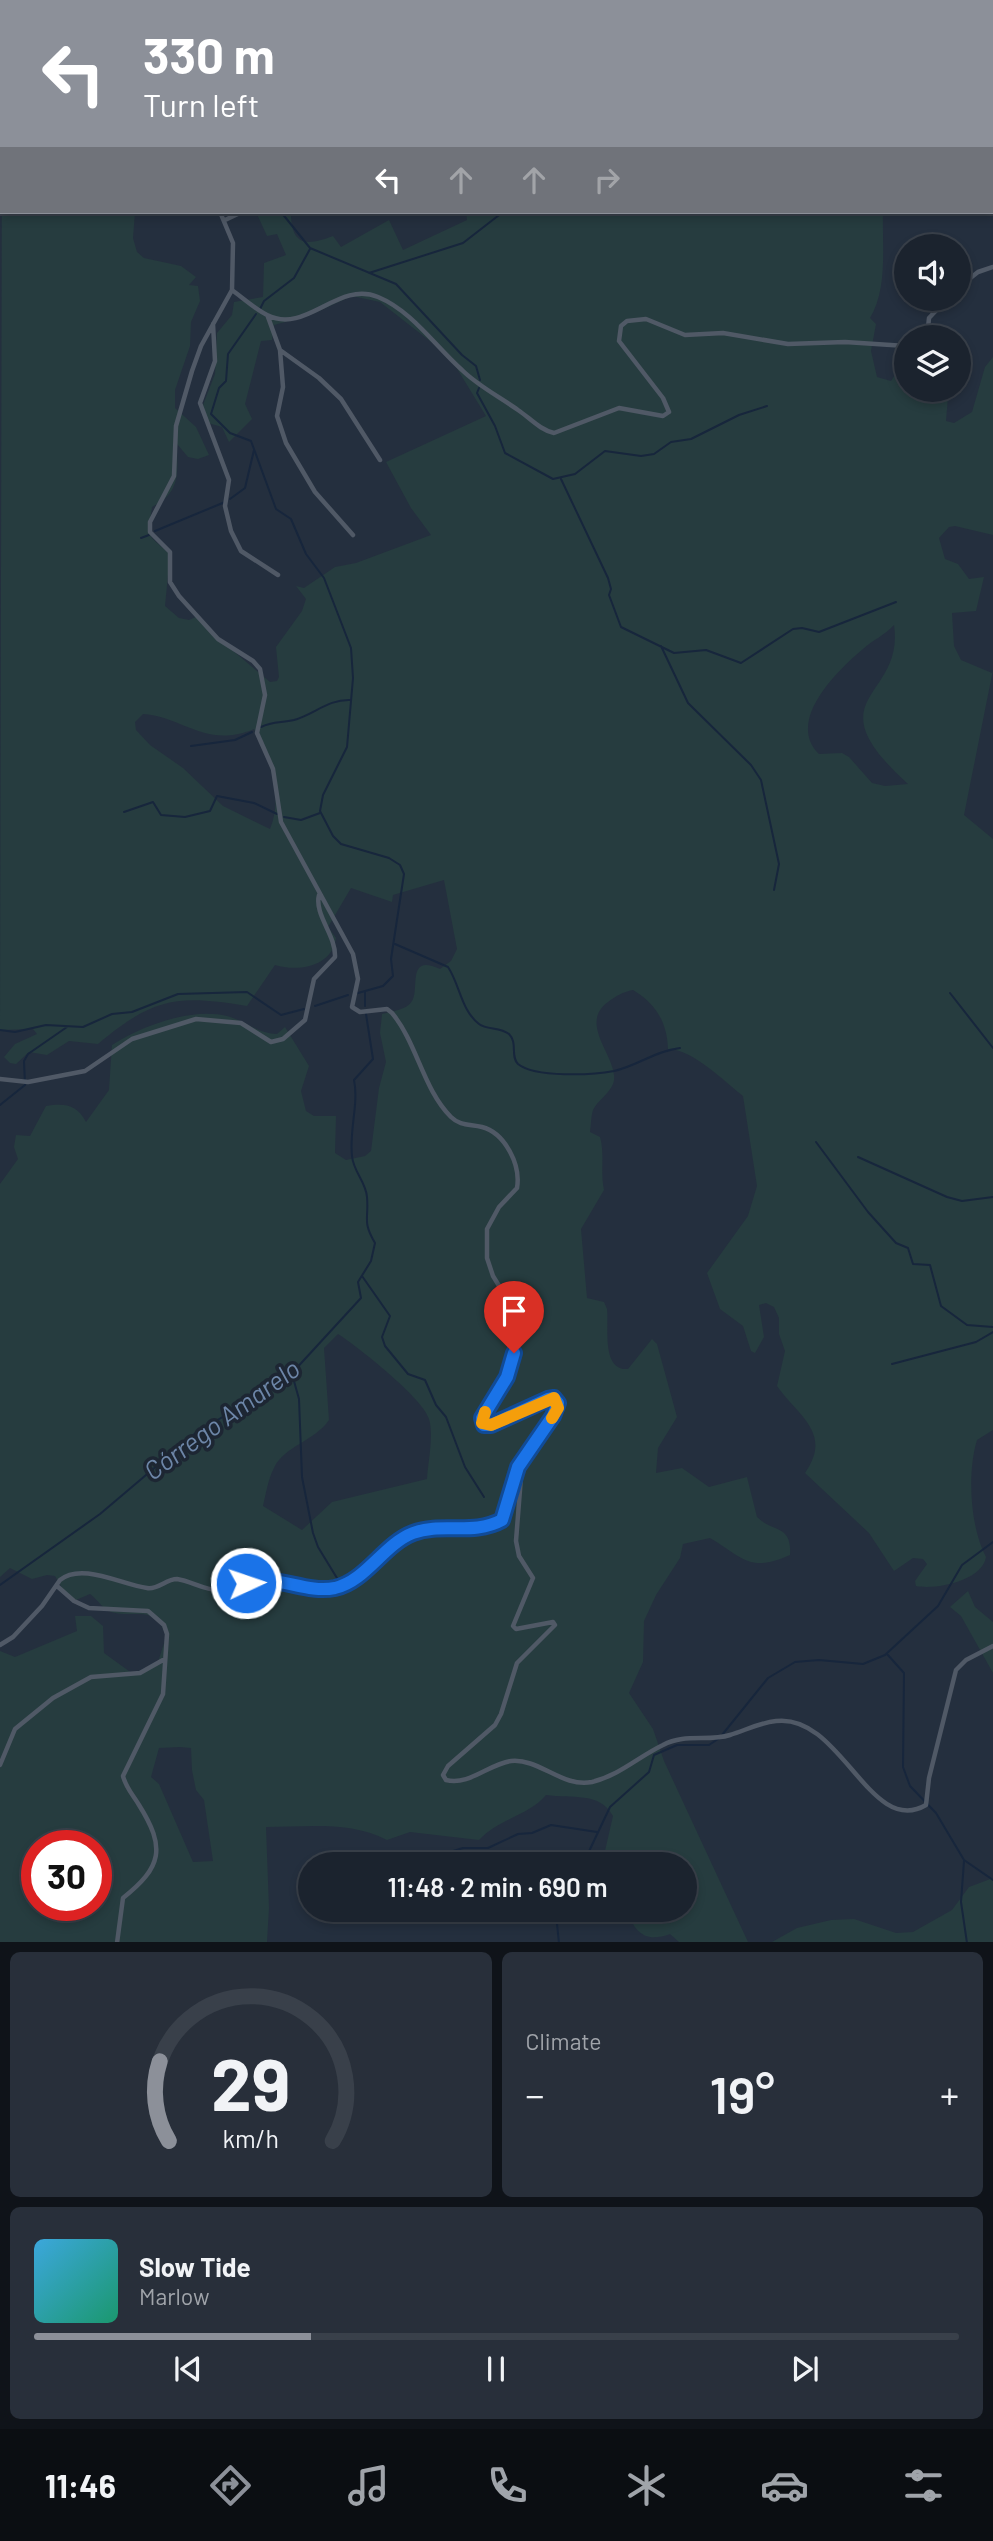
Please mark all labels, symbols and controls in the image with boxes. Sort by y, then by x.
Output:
text: 330 m [143,25,275,84]
icon: left [28,28,119,119]
text: Turn left [143,85,260,123]
icon: left [369,161,407,199]
icon: ahead [442,161,480,199]
icon: ahead [515,161,553,199]
icon: right [588,161,626,199]
map controls [894,234,971,402]
button: sound [894,234,971,311]
button: layers [894,325,971,402]
pin [484,1281,544,1353]
icon: arrive [495,1292,533,1330]
water label: Córrego Amarelo [137,1352,305,1486]
position arrow [209,1546,283,1620]
speed limit sign: 30 [21,1830,112,1921]
text: 11:48 · 2 min · 690 m [387,1871,608,1902]
text: Climate [526,2027,602,2055]
text: 29 [211,2038,290,2126]
text: 19° [710,2062,775,2124]
text: − [526,2071,545,2117]
text: + [940,2071,959,2117]
text: km/h [222,2122,279,2152]
text: Slow Tide [139,2251,251,2282]
text: Marlow [139,2282,210,2310]
icon: previous [169,2350,207,2388]
icon: pause [477,2350,515,2388]
icon: next [786,2350,824,2388]
icon: directions [206,2461,255,2510]
icon: music [344,2461,393,2510]
icon: phone [483,2461,532,2510]
icon: climate [622,2461,671,2510]
icon: car [760,2461,809,2510]
icon: filters [899,2461,948,2510]
text: 11:46 [45,2466,116,2504]

